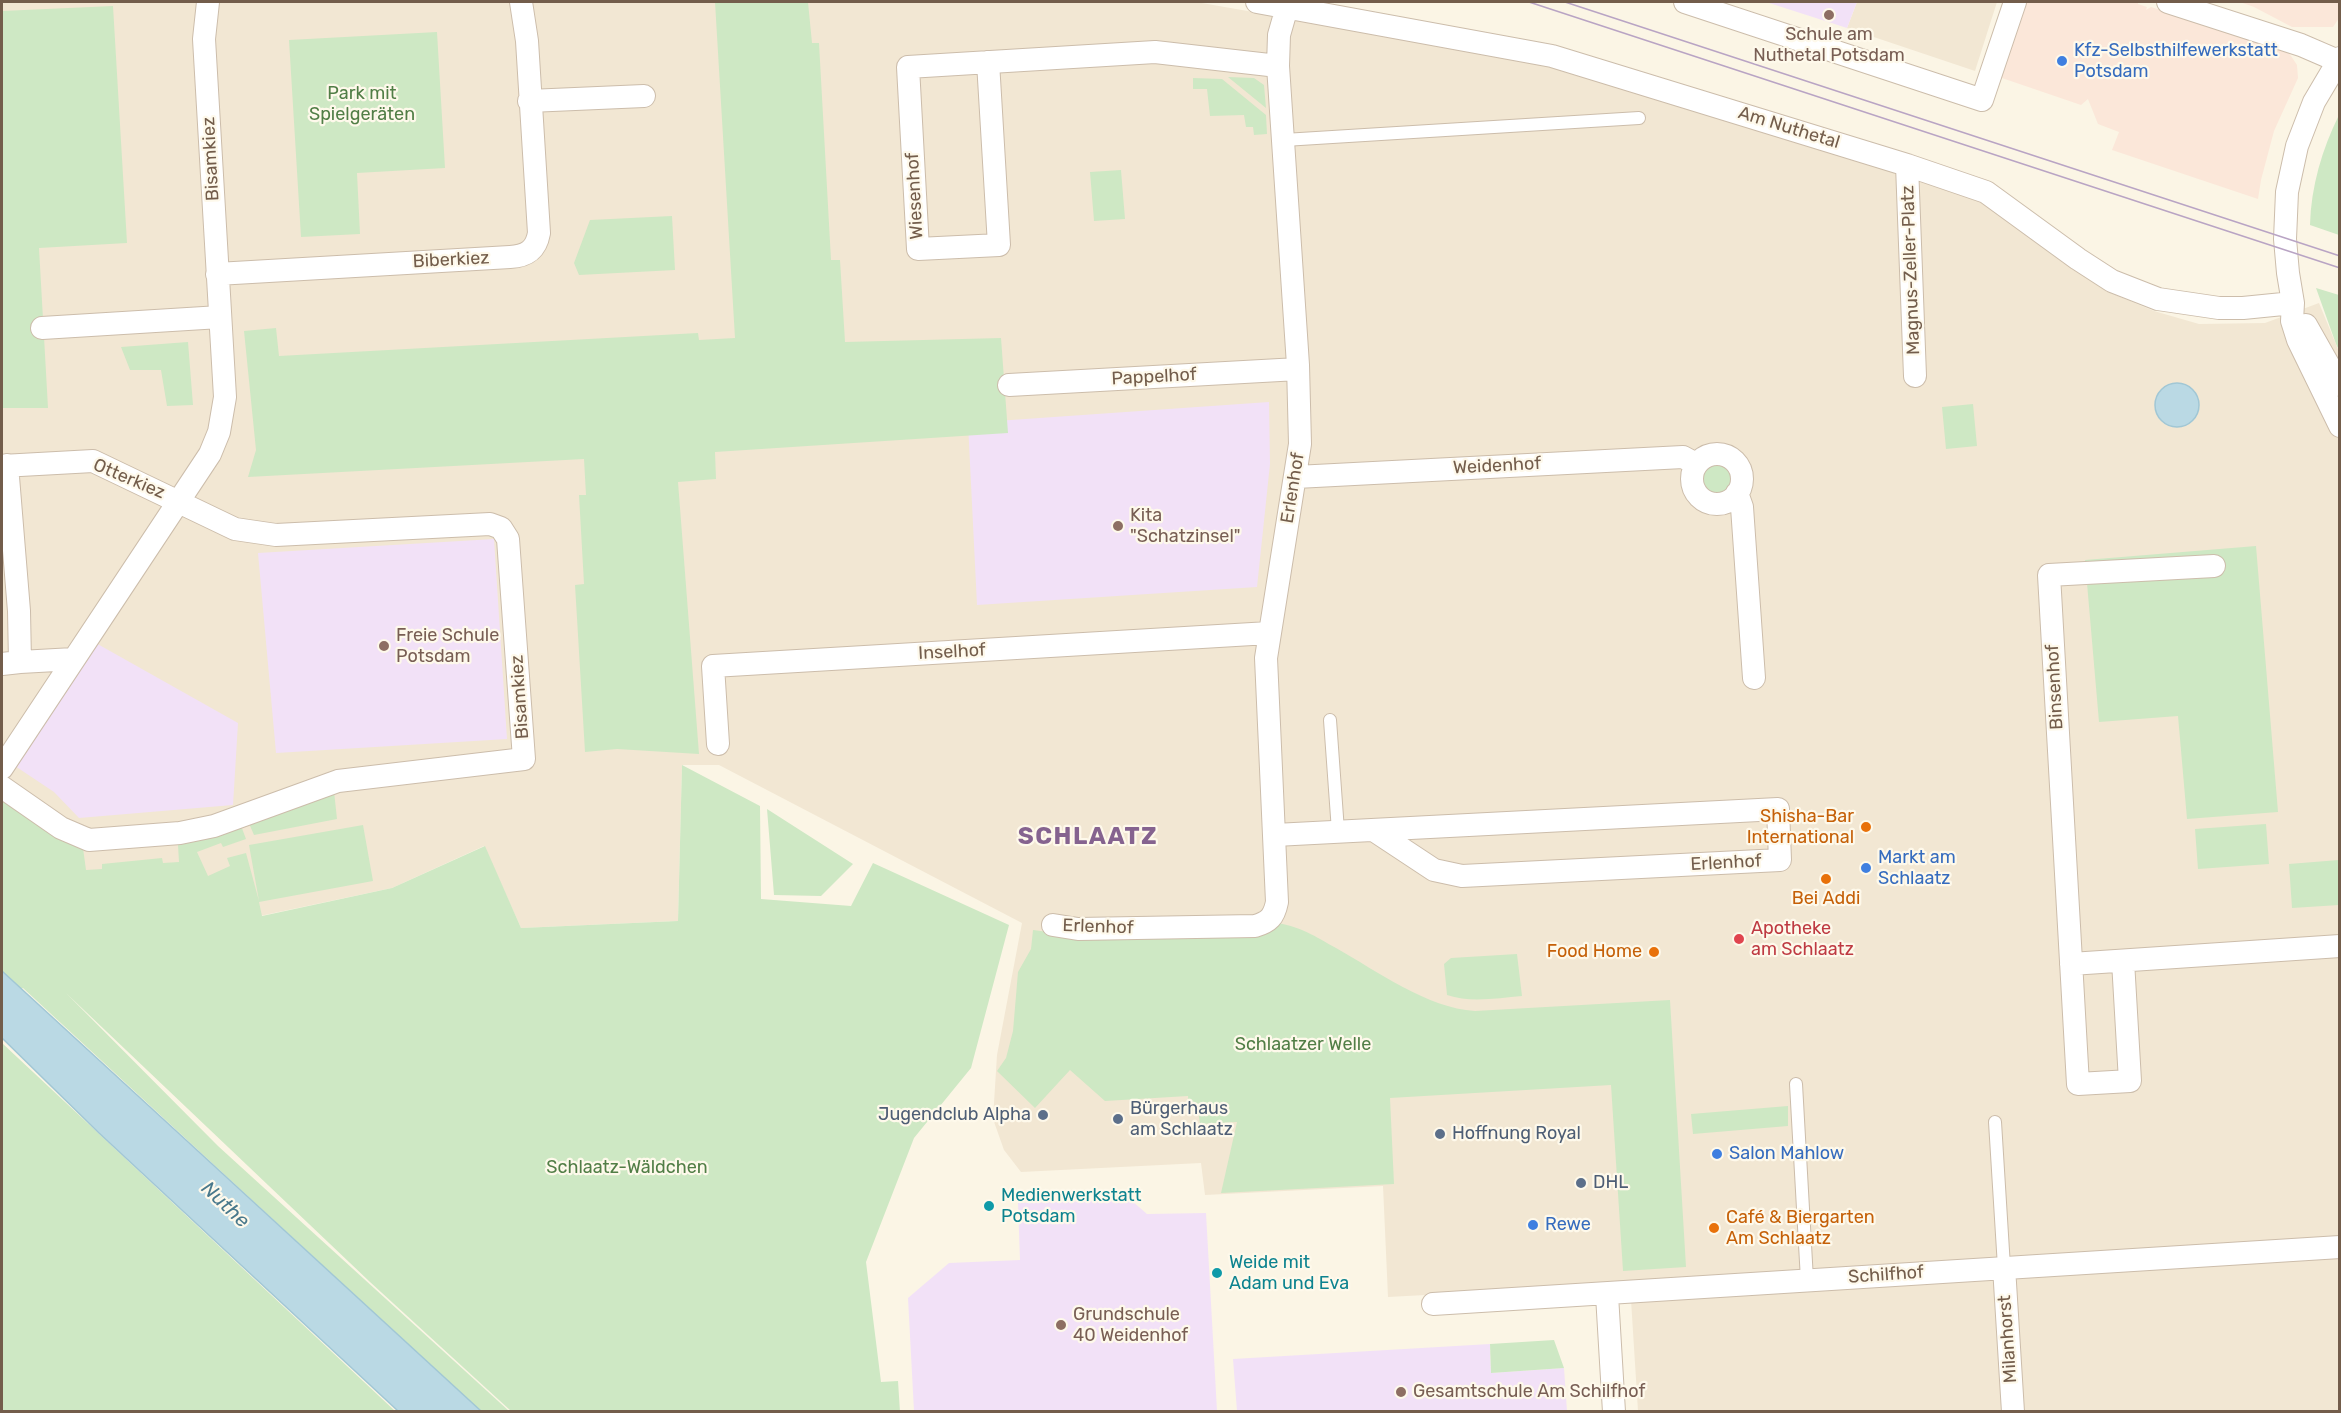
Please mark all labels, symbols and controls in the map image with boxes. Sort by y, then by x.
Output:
marker: Schule am Nuthetal Potsdam [1822,8,1836,22]
place label: Schule am Nuthetal Potsdam [1753,24,1905,66]
place label: Kfz-Selbsthilfewerkstatt Potsdam [2074,40,2278,82]
marker: Kfz-Selbsthilfewerkstatt Potsdam [2055,54,2069,68]
park label: Park mit Spielgeräten [309,83,415,125]
street label: Am Nuthetal [1736,102,1842,154]
street label: Bisamkiez [198,116,224,202]
street label: Wiesenhof [902,152,928,240]
street label: Magnus-Zeller-Platz [1897,185,1925,355]
street label: Biberkiez [412,247,490,273]
street label: Pappelhof [1111,364,1197,390]
street label: Erlenhof [1277,451,1309,525]
street label: Weidenhof [1452,453,1542,479]
street label: Otterkiez [90,454,168,504]
place label: Kita "Schatzinsel" [1130,505,1241,548]
marker: Kita "Schatzinsel" [1111,519,1125,533]
place label: Freie Schule Potsdam [396,625,499,668]
marker: Freie Schule Potsdam [377,639,391,653]
street label: Inselhof [918,639,986,665]
street label: Binsenhof [2042,644,2068,730]
street label: Bisamkiez [506,654,534,740]
place label: Shisha-Bar International [1747,806,1854,848]
marker: Shisha-Bar International [1859,820,1873,834]
district label: SCHLAATZ [1018,823,1158,851]
place label: Markt am Schlaatz [1878,847,1956,890]
street label: Erlenhof [1690,850,1762,876]
marker: Markt am Schlaatz [1859,861,1873,875]
marker: Bei Addi [1819,872,1833,886]
place label: Bei Addi [1792,888,1860,910]
street label: Erlenhof [1062,915,1134,939]
place label: Apotheke am Schlaatz [1751,918,1854,960]
marker: Apotheke am Schlaatz [1732,932,1746,946]
place label: Food Home [1547,941,1642,963]
marker: Food Home [1647,945,1661,959]
park label: Schlaatzer Welle [1235,1034,1371,1056]
place label: Bürgerhaus am Schlaatz [1130,1098,1233,1140]
place label: Jugendclub Alpha [878,1104,1031,1126]
marker: Jugendclub Alpha [1036,1108,1050,1122]
marker: Bürgerhaus am Schlaatz [1111,1112,1125,1126]
place label: Hoffnung Royal [1452,1123,1581,1145]
marker: Hoffnung Royal [1433,1127,1447,1141]
place label: Salon Mahlow [1729,1143,1844,1165]
marker: Salon Mahlow [1710,1147,1724,1161]
park label: Schlaatz-Wäldchen [546,1157,708,1179]
place label: DHL [1593,1172,1628,1194]
marker: DHL [1574,1176,1588,1190]
water label: Nuthe [196,1177,254,1233]
place label: Medienwerkstatt Potsdam [1001,1185,1142,1228]
marker: Medienwerkstatt Potsdam [982,1199,996,1213]
place label: Café & Biergarten Am Schlaatz [1726,1207,1875,1250]
place label: Rewe [1545,1214,1591,1236]
marker: Rewe [1526,1218,1540,1232]
marker: Café & Biergarten Am Schlaatz [1707,1221,1721,1235]
place label: Weide mit Adam und Eva [1229,1252,1349,1294]
street label: Schilfhof [1847,1262,1925,1288]
marker: Weide mit Adam und Eva [1210,1266,1224,1280]
street label: Milanhorst [1994,1294,2022,1384]
place label: Grundschule 40 Weidenhof [1073,1304,1188,1346]
marker: Grundschule 40 Weidenhof [1054,1318,1068,1332]
place label: Gesamtschule Am Schilfhof [1413,1381,1645,1403]
marker: Gesamtschule Am Schilfhof [1394,1385,1408,1399]

